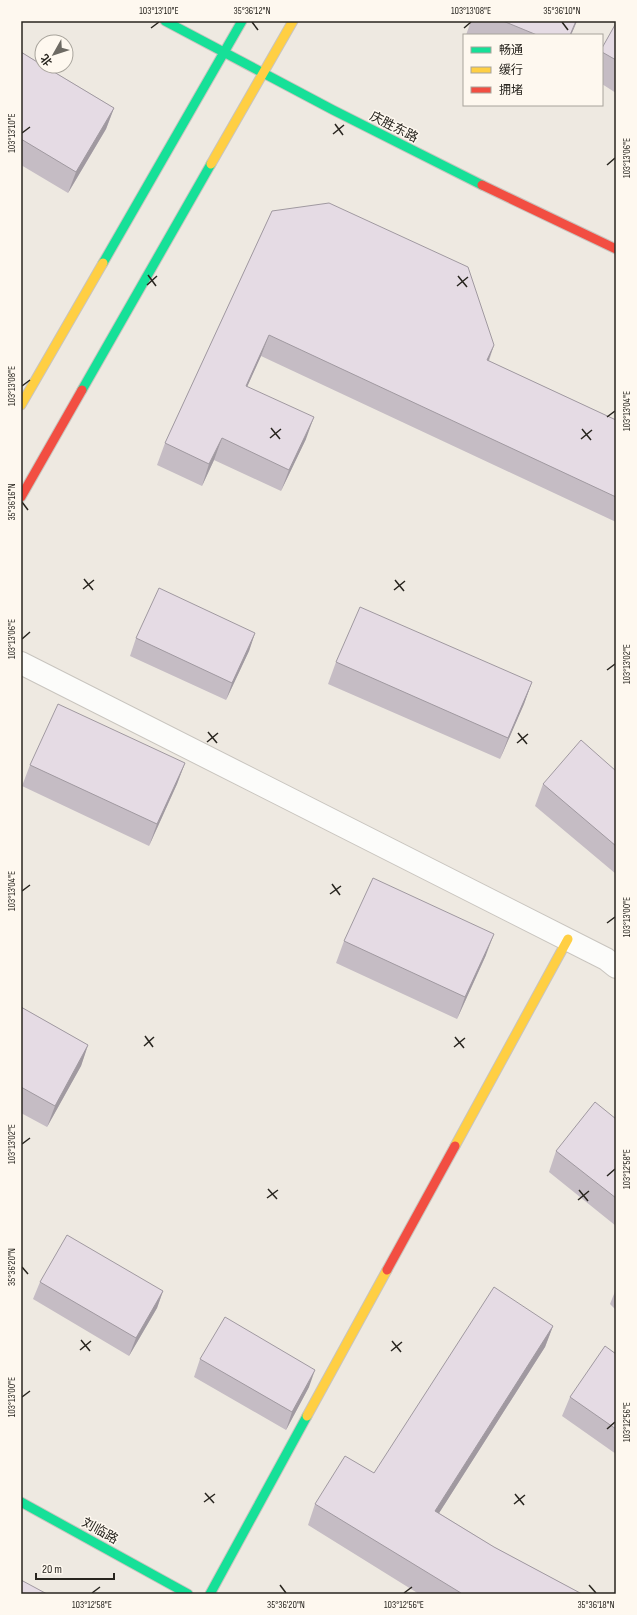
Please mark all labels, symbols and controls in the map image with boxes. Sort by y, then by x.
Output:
text: 103°13'10"E [139,5,179,17]
text: 35°36'12"N [233,5,271,17]
text: 103°13'08"E [451,5,491,17]
text: 35°36'10"N [543,5,581,17]
north arrow [34,34,74,74]
legend [463,34,603,106]
text: 畅通 [499,43,523,58]
text: 北 [38,52,55,68]
text: 缓行 [499,63,523,78]
text: 拥堵 [499,83,523,98]
street label: 庆胜东路 [367,108,421,146]
text: 103°13'10"E [6,113,18,153]
text: 103°13'06"E [621,138,633,178]
text: 103°13'08"E [6,366,18,406]
text: 103°13'04"E [621,391,633,431]
text: 35°36'16"N [6,483,18,521]
text: 103°13'06"E [6,619,18,659]
text: 103°13'02"E [621,644,633,684]
text: 103°13'04"E [6,871,18,911]
text: 103°13'00"E [621,897,633,937]
text: 103°13'02"E [6,1124,18,1164]
text: 103°12'58"E [621,1149,633,1189]
text: 35°36'20"N [6,1248,18,1286]
text: 103°13'00"E [6,1377,18,1417]
text: 103°12'56"E [621,1402,633,1442]
street label: 刘临路 [79,1515,121,1547]
scale bar [36,1555,114,1581]
text: 20 m [42,1562,62,1577]
text: 103°12'58"E [72,1599,112,1611]
text: 35°36'20"N [267,1599,305,1611]
text: 103°12'56"E [384,1599,424,1611]
text: 35°36'18"N [577,1599,615,1611]

